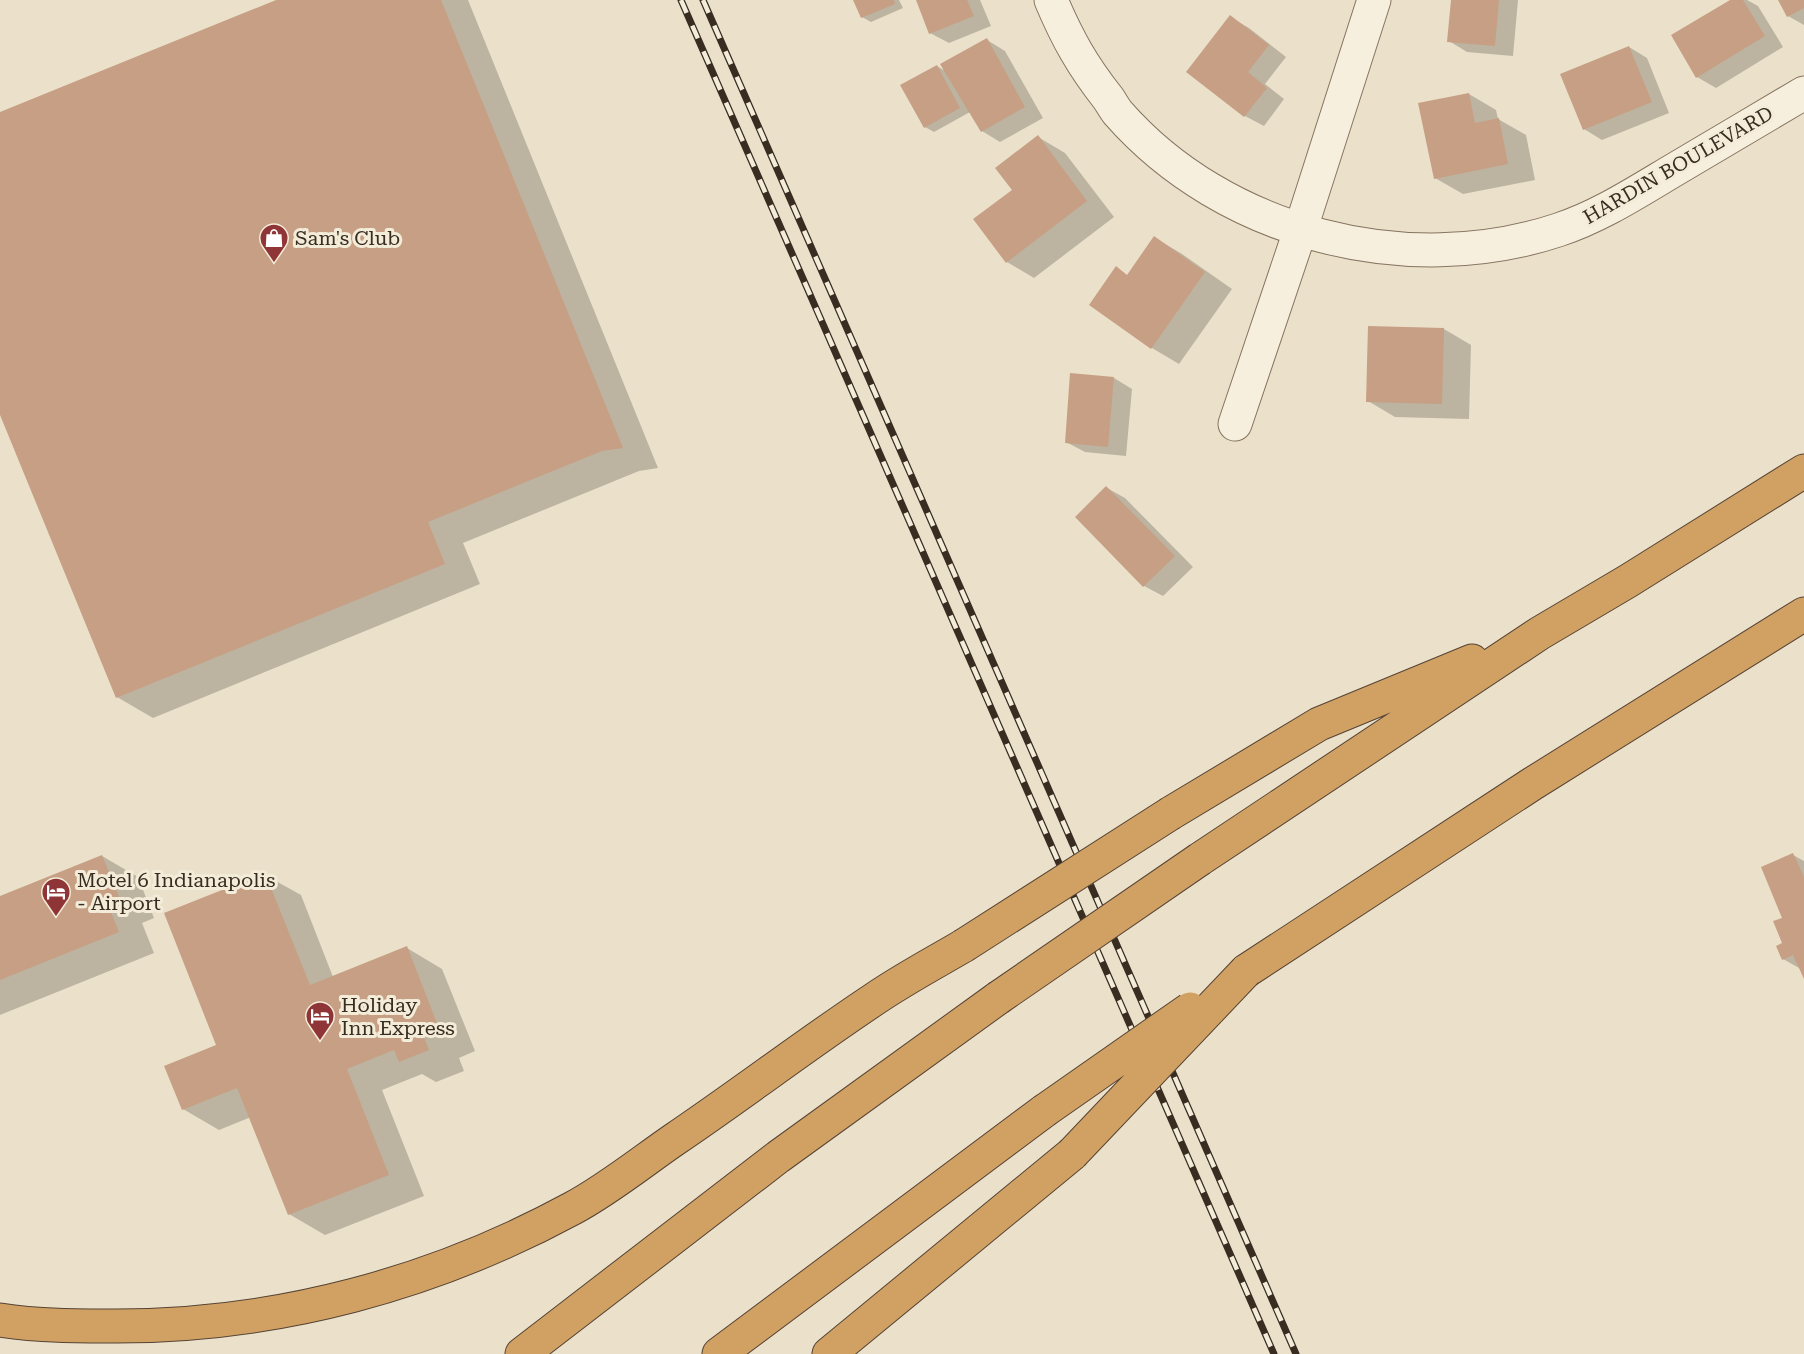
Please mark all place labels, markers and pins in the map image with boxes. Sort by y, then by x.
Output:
shop icon: Sam's Club [258,222,290,264]
place label: Sam's Club [295,226,400,250]
place label: Motel 6 Indianapolis - Airport [77,868,275,915]
hotel icon: Motel 6 Indianapolis - Airport [40,876,72,918]
place label: Holiday Inn Express [341,993,455,1040]
hotel icon: Holiday Inn Express [304,1000,336,1042]

